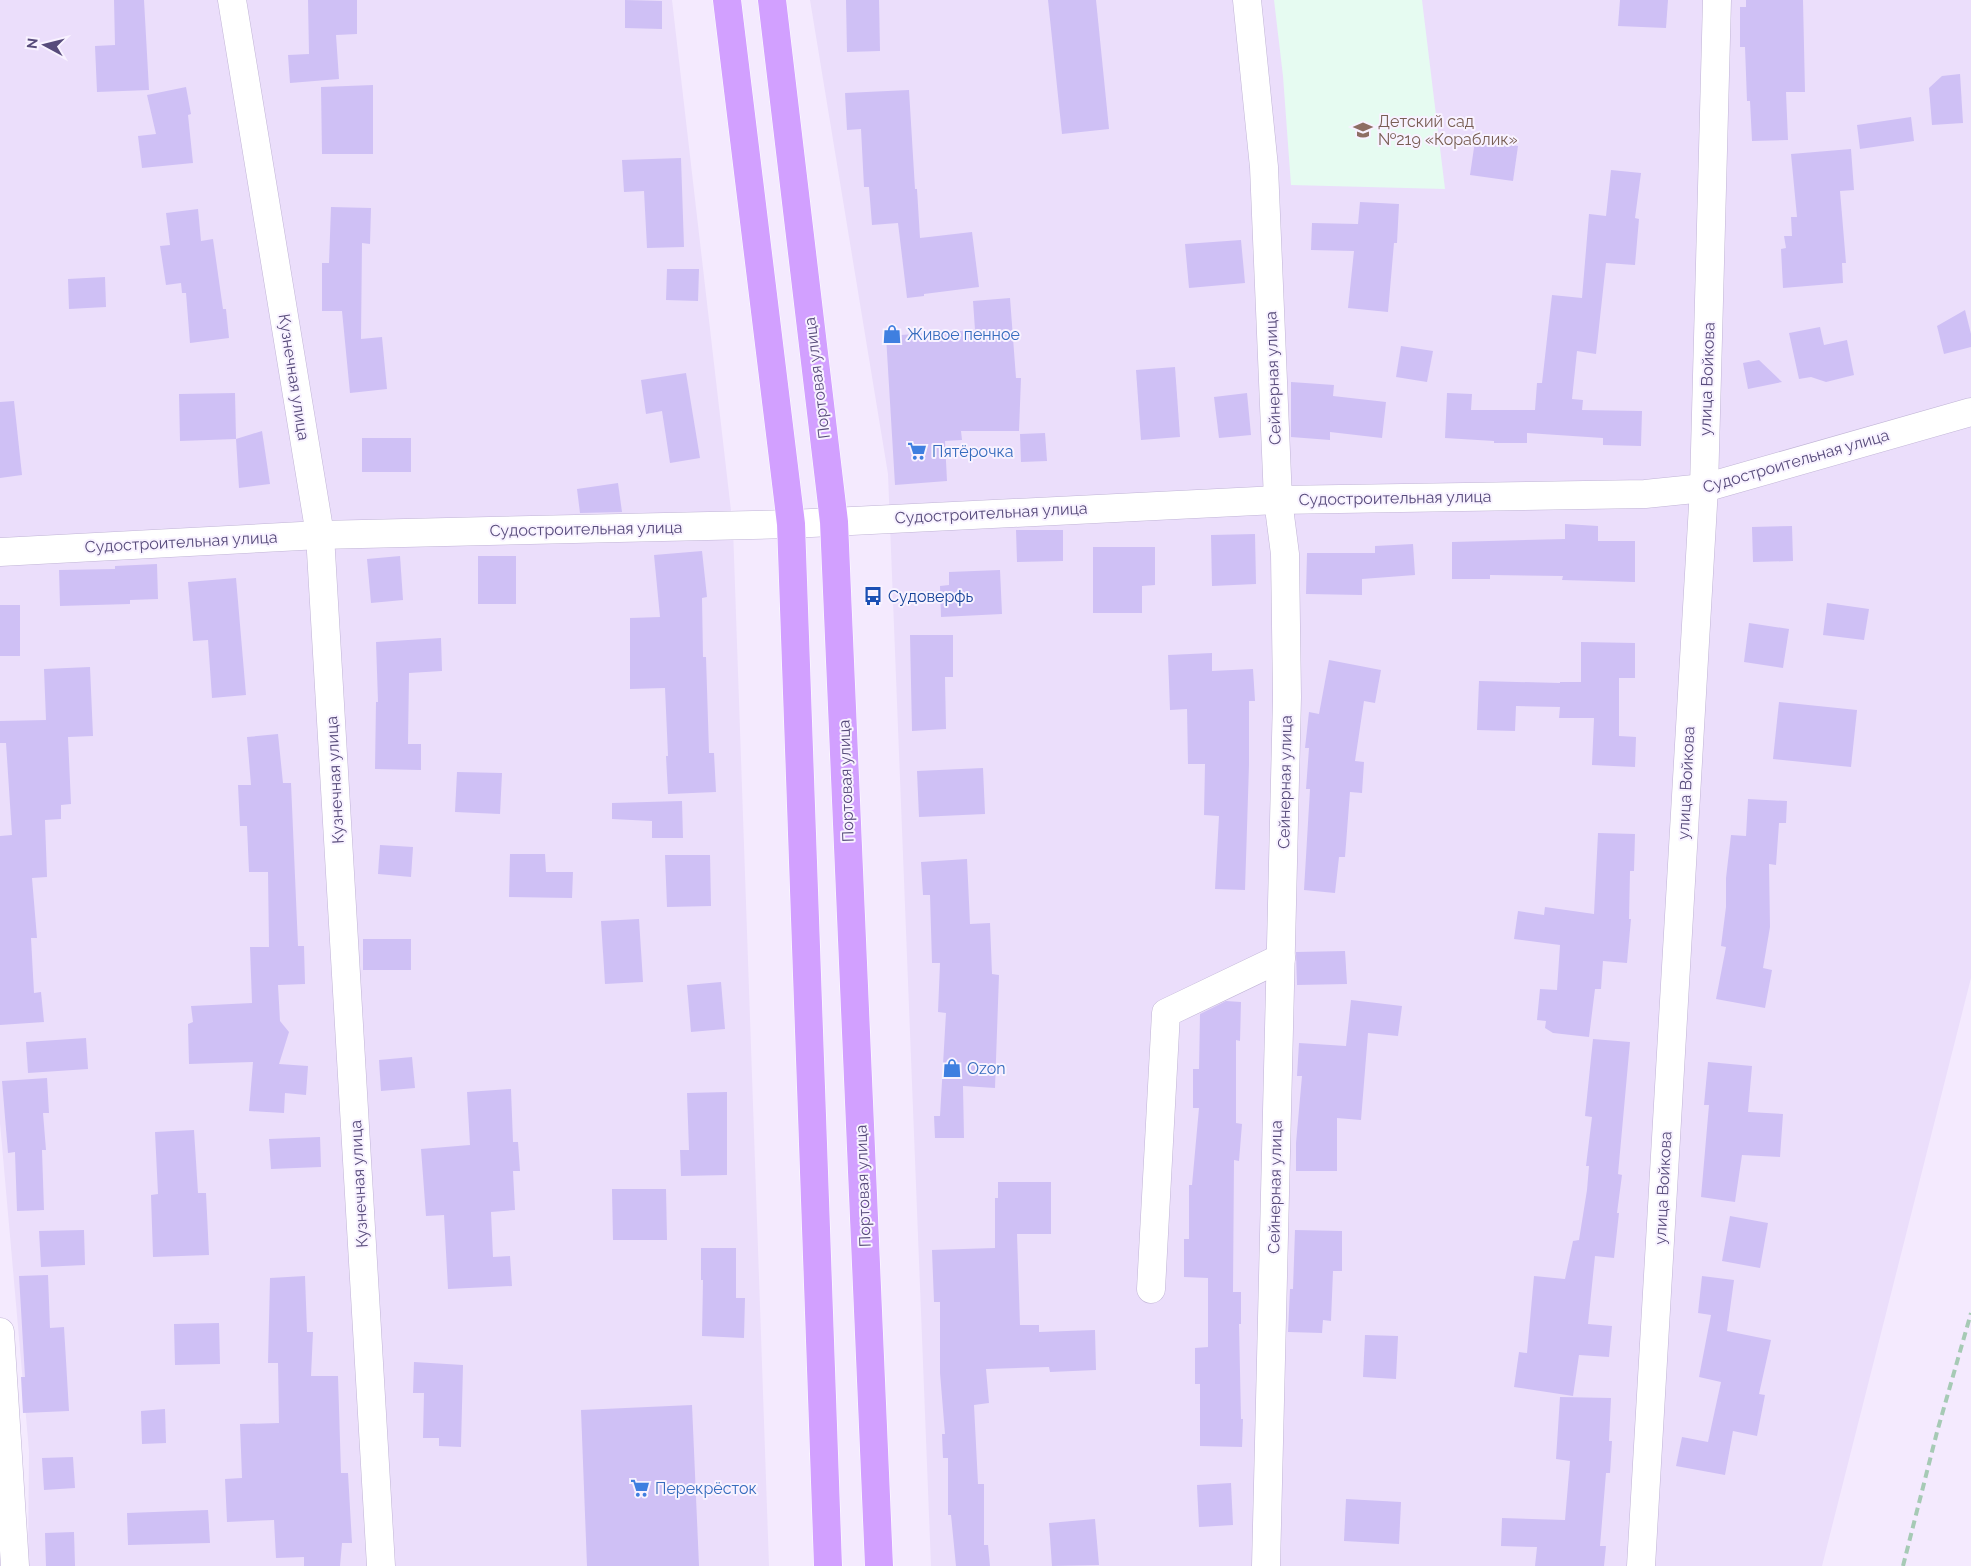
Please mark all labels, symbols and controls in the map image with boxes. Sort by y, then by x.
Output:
north arrow [20,20,70,70]
text: N [24,37,41,50]
place label: Детский сад №219 «Кораблик» [1378,112,1518,149]
school or university icon: Детский сад №219 «Кораблик» [1352,119,1374,141]
street label: Сейнерная улица [1261,311,1285,445]
street label: Кузнечная улица [275,312,313,442]
street label: Портовая улица [800,316,834,440]
street label: улица Войкова [1696,322,1718,436]
shop icon: Живое пенное [881,323,903,345]
place label: Живое пенное [907,325,1020,344]
street label: Судостроительная улица [1701,425,1891,497]
supermarket icon: Пятёрочка [906,440,928,462]
place label: Пятёрочка [932,442,1013,461]
street label: Судостроительная улица [1298,487,1492,509]
street label: Судостроительная улица [894,498,1088,528]
street label: Судостроительная улица [489,518,683,540]
street label: Судостроительная улица [84,527,278,557]
bus stop icon: Судоверфь [862,585,884,607]
place label: Судоверфь [888,587,973,606]
street label: Сейнерная улица [1274,715,1296,849]
street label: Кузнечная улица [322,716,348,844]
street label: Портовая улица [834,719,858,843]
street label: улица Войкова [1674,726,1698,840]
shop icon: Ozon [941,1057,963,1079]
place label: Ozon [967,1059,1006,1078]
street label: Кузнечная улица [346,1120,372,1248]
street label: Сейнерная улица [1264,1120,1286,1254]
street label: Портовая улица [851,1124,875,1248]
street label: улица Войкова [1651,1131,1675,1245]
supermarket icon: Перекрёсток [629,1477,651,1499]
place label: Перекрёсток [655,1479,757,1498]

